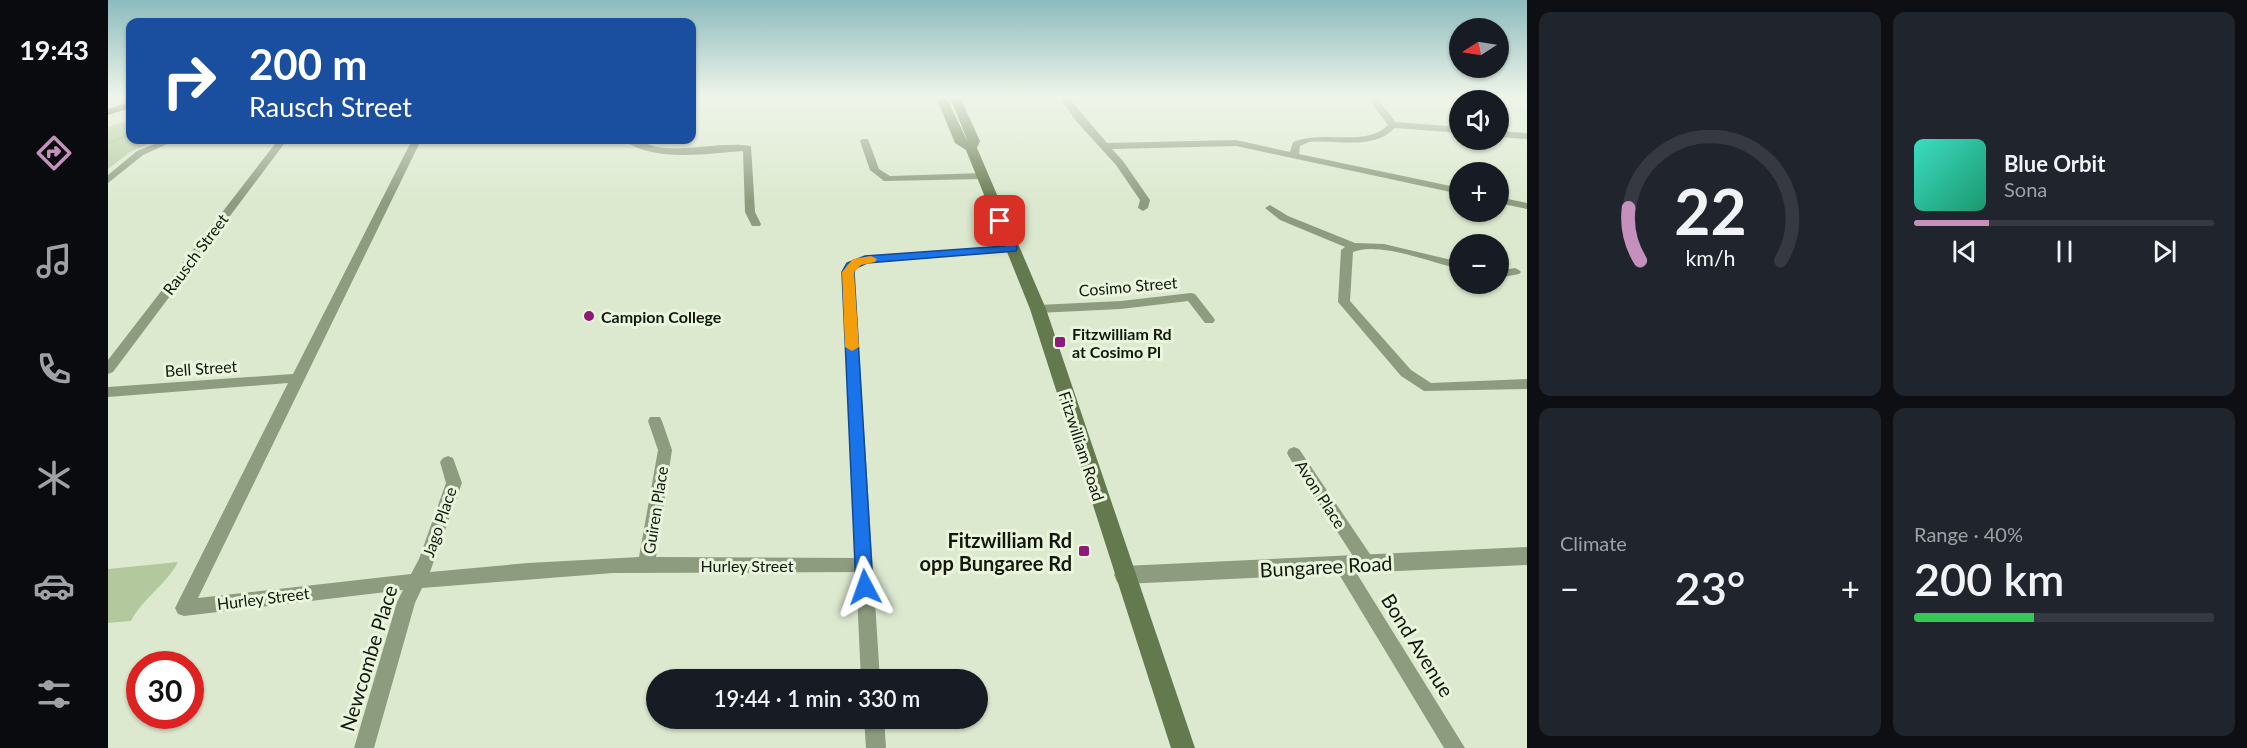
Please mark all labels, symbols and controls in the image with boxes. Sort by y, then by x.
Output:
north arrow [1449,18,1509,78]
map controls [1449,18,1509,294]
text: 19:43 [19,33,89,66]
text: 200 m [249,39,367,89]
icon: right [150,42,228,120]
text: Rausch Street [249,90,412,123]
button: sound [1449,90,1509,150]
icon: directions [33,132,75,174]
text: Blue Orbit [2004,150,2105,177]
button: + [1449,162,1509,222]
text: 22 [1674,173,1746,248]
text: Sona [2004,177,2047,201]
pin [974,195,1025,246]
icon: arrive [983,204,1016,237]
street label: Rausch Street [158,210,232,298]
button: − [1449,234,1509,294]
icon: previous [1948,235,1981,268]
icon: pause [2048,235,2081,268]
icon: next [2148,235,2181,268]
icon: music [33,240,75,282]
text: km/h [1685,245,1735,271]
street label: Cosimo Street [1078,272,1178,300]
place label: Campion College [601,307,722,326]
marker: Campion College [582,309,596,323]
place label: Fitzwilliam Rd at Cosimo Pl [1072,324,1172,361]
marker: Fitzwilliam Rd at Cosimo Pl [1053,335,1067,349]
icon: phone [33,348,75,390]
street label: Bell Street [164,356,238,380]
street label: Fitzwilliam Road [1055,389,1109,503]
street label: Avon Place [1292,456,1350,532]
icon: climate [33,457,75,499]
street label: Guiren Place [639,465,671,555]
street label: Jago Place [418,484,460,560]
text: Range · 40% [1914,522,2023,546]
place label: Fitzwilliam Rd opp Bungaree Rd [920,528,1072,575]
text: Climate [1560,531,1627,555]
marker: Fitzwilliam Rd opp Bungaree Rd [1077,544,1091,558]
street label: Bungaree Road [1259,551,1393,581]
text: 200 km [1914,552,2064,606]
position arrow [833,555,897,619]
street label: Hurley Street [701,556,794,575]
text: 23° [1675,561,1745,615]
icon: car [33,565,75,607]
text: − [1560,568,1579,608]
text: + [1841,568,1860,608]
street label: Newcombe Place [334,582,402,734]
street label: Hurley Street [216,583,311,613]
street label: Bond Avenue [1377,589,1459,701]
speed limit sign: 30 [126,651,204,729]
icon: filters [33,673,75,715]
text: 19:44 · 1 min · 330 m [714,685,920,712]

